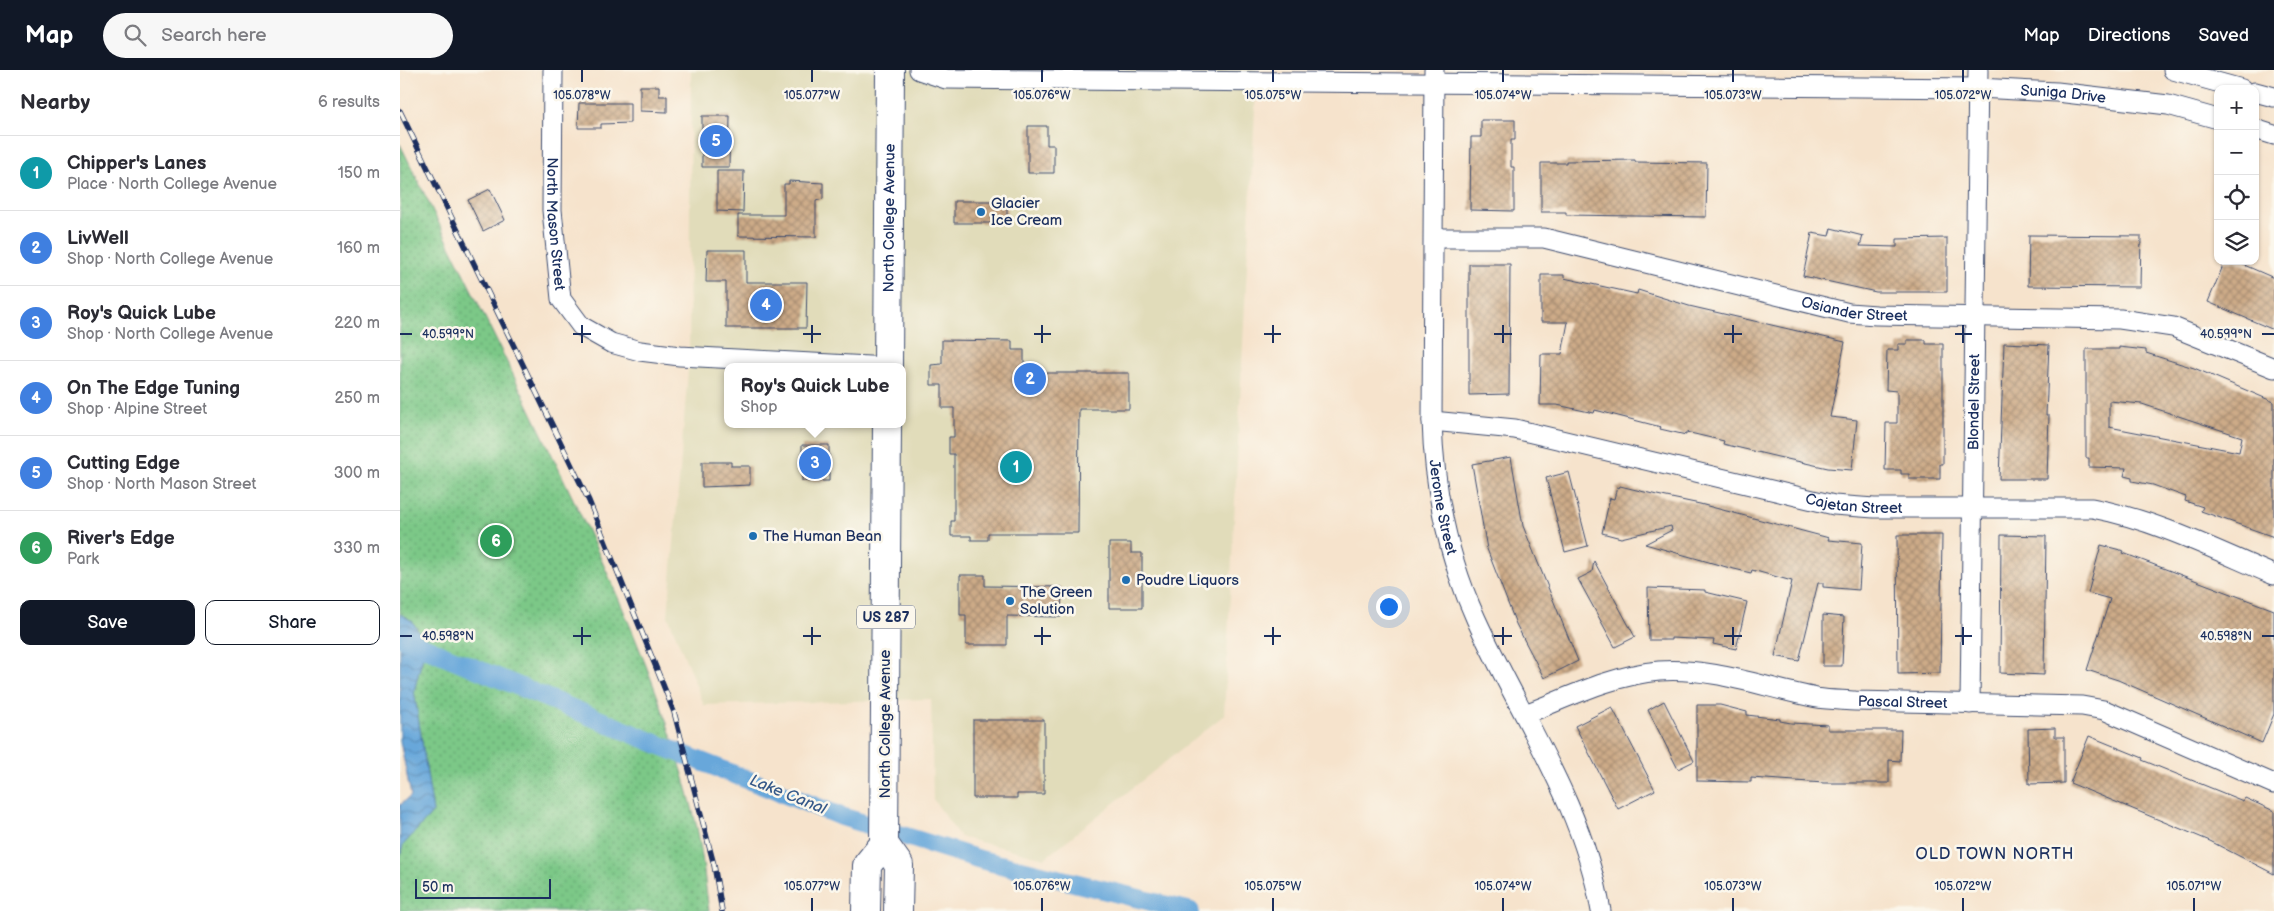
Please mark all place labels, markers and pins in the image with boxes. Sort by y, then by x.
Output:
pin: 5 [700,122,732,160]
place label: Glacier Ice Cream [991,194,1062,230]
marker: Glacier Ice Cream [975,206,987,218]
pin: 4 [750,286,782,324]
pin: 2 [1014,360,1046,398]
pin: 3 [799,444,831,482]
pin: 1 [1000,448,1032,486]
pin: 6 [480,522,512,560]
place label: The Human Bean [763,527,882,546]
marker: The Human Bean [747,530,759,542]
place label: Poudre Liquors [1136,571,1239,590]
marker: Poudre Liquors [1120,574,1132,586]
place label: The Green Solution [1020,583,1092,619]
marker: The Green Solution [1004,595,1016,607]

